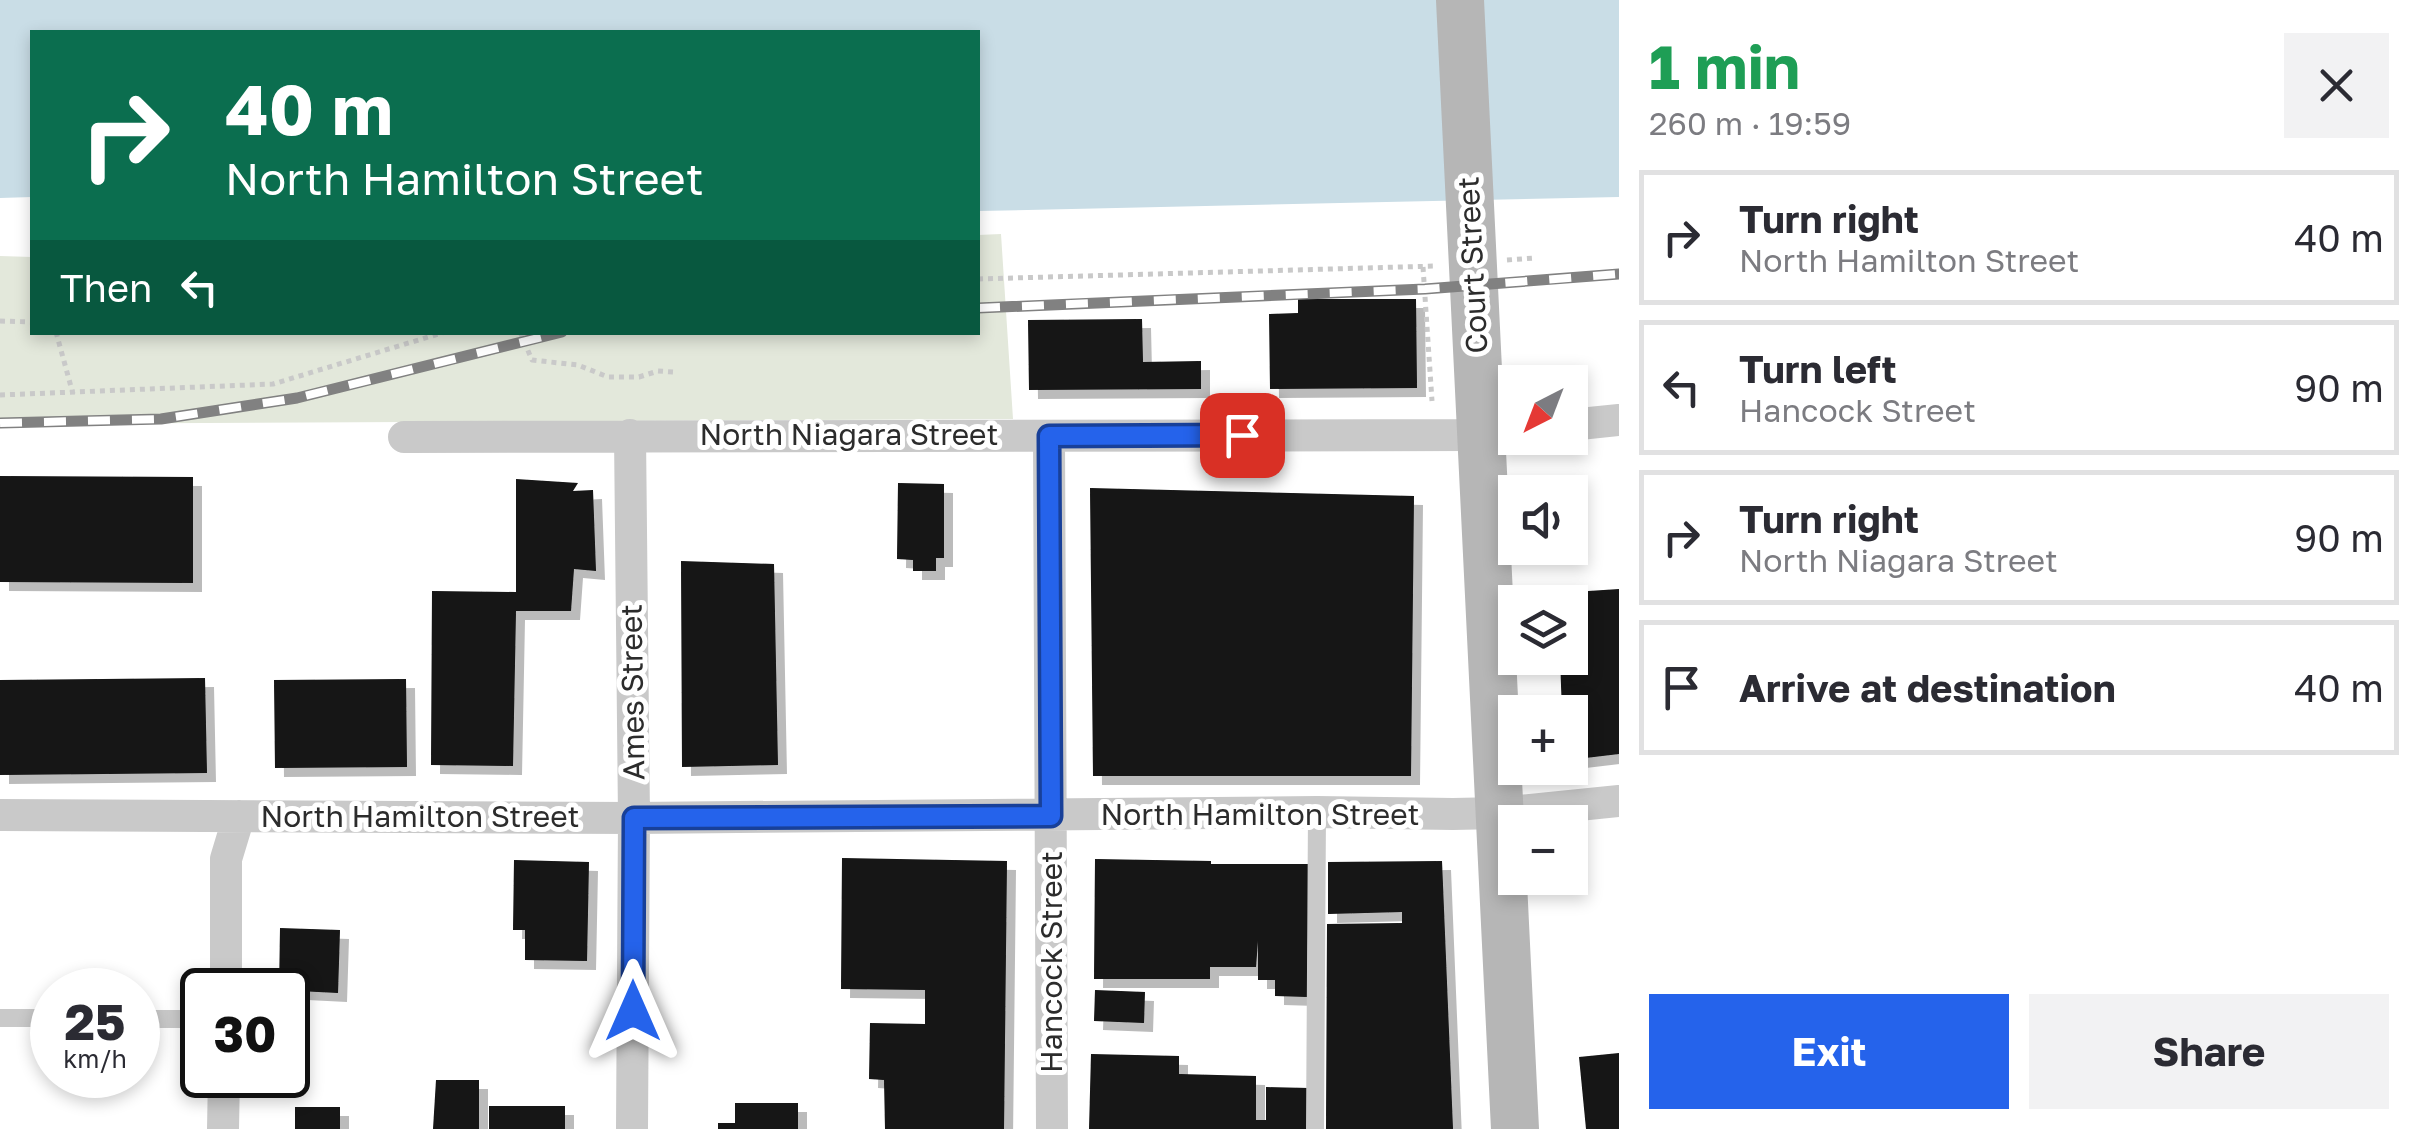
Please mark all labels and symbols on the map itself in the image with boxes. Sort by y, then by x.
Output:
street label: Court Street [1449,176,1495,354]
north arrow [1498,365,1588,455]
pin [1200,393,1285,478]
street label: North Niagara Street [700,416,998,452]
street label: Ames Street [612,604,652,780]
street label: North Hamilton Street [1100,796,1420,832]
street label: North Hamilton Street [260,798,580,834]
street label: Hancock Street [1033,851,1069,1073]
position arrow [581,959,685,1063]
speed limit sign: 30 [180,968,310,1098]

